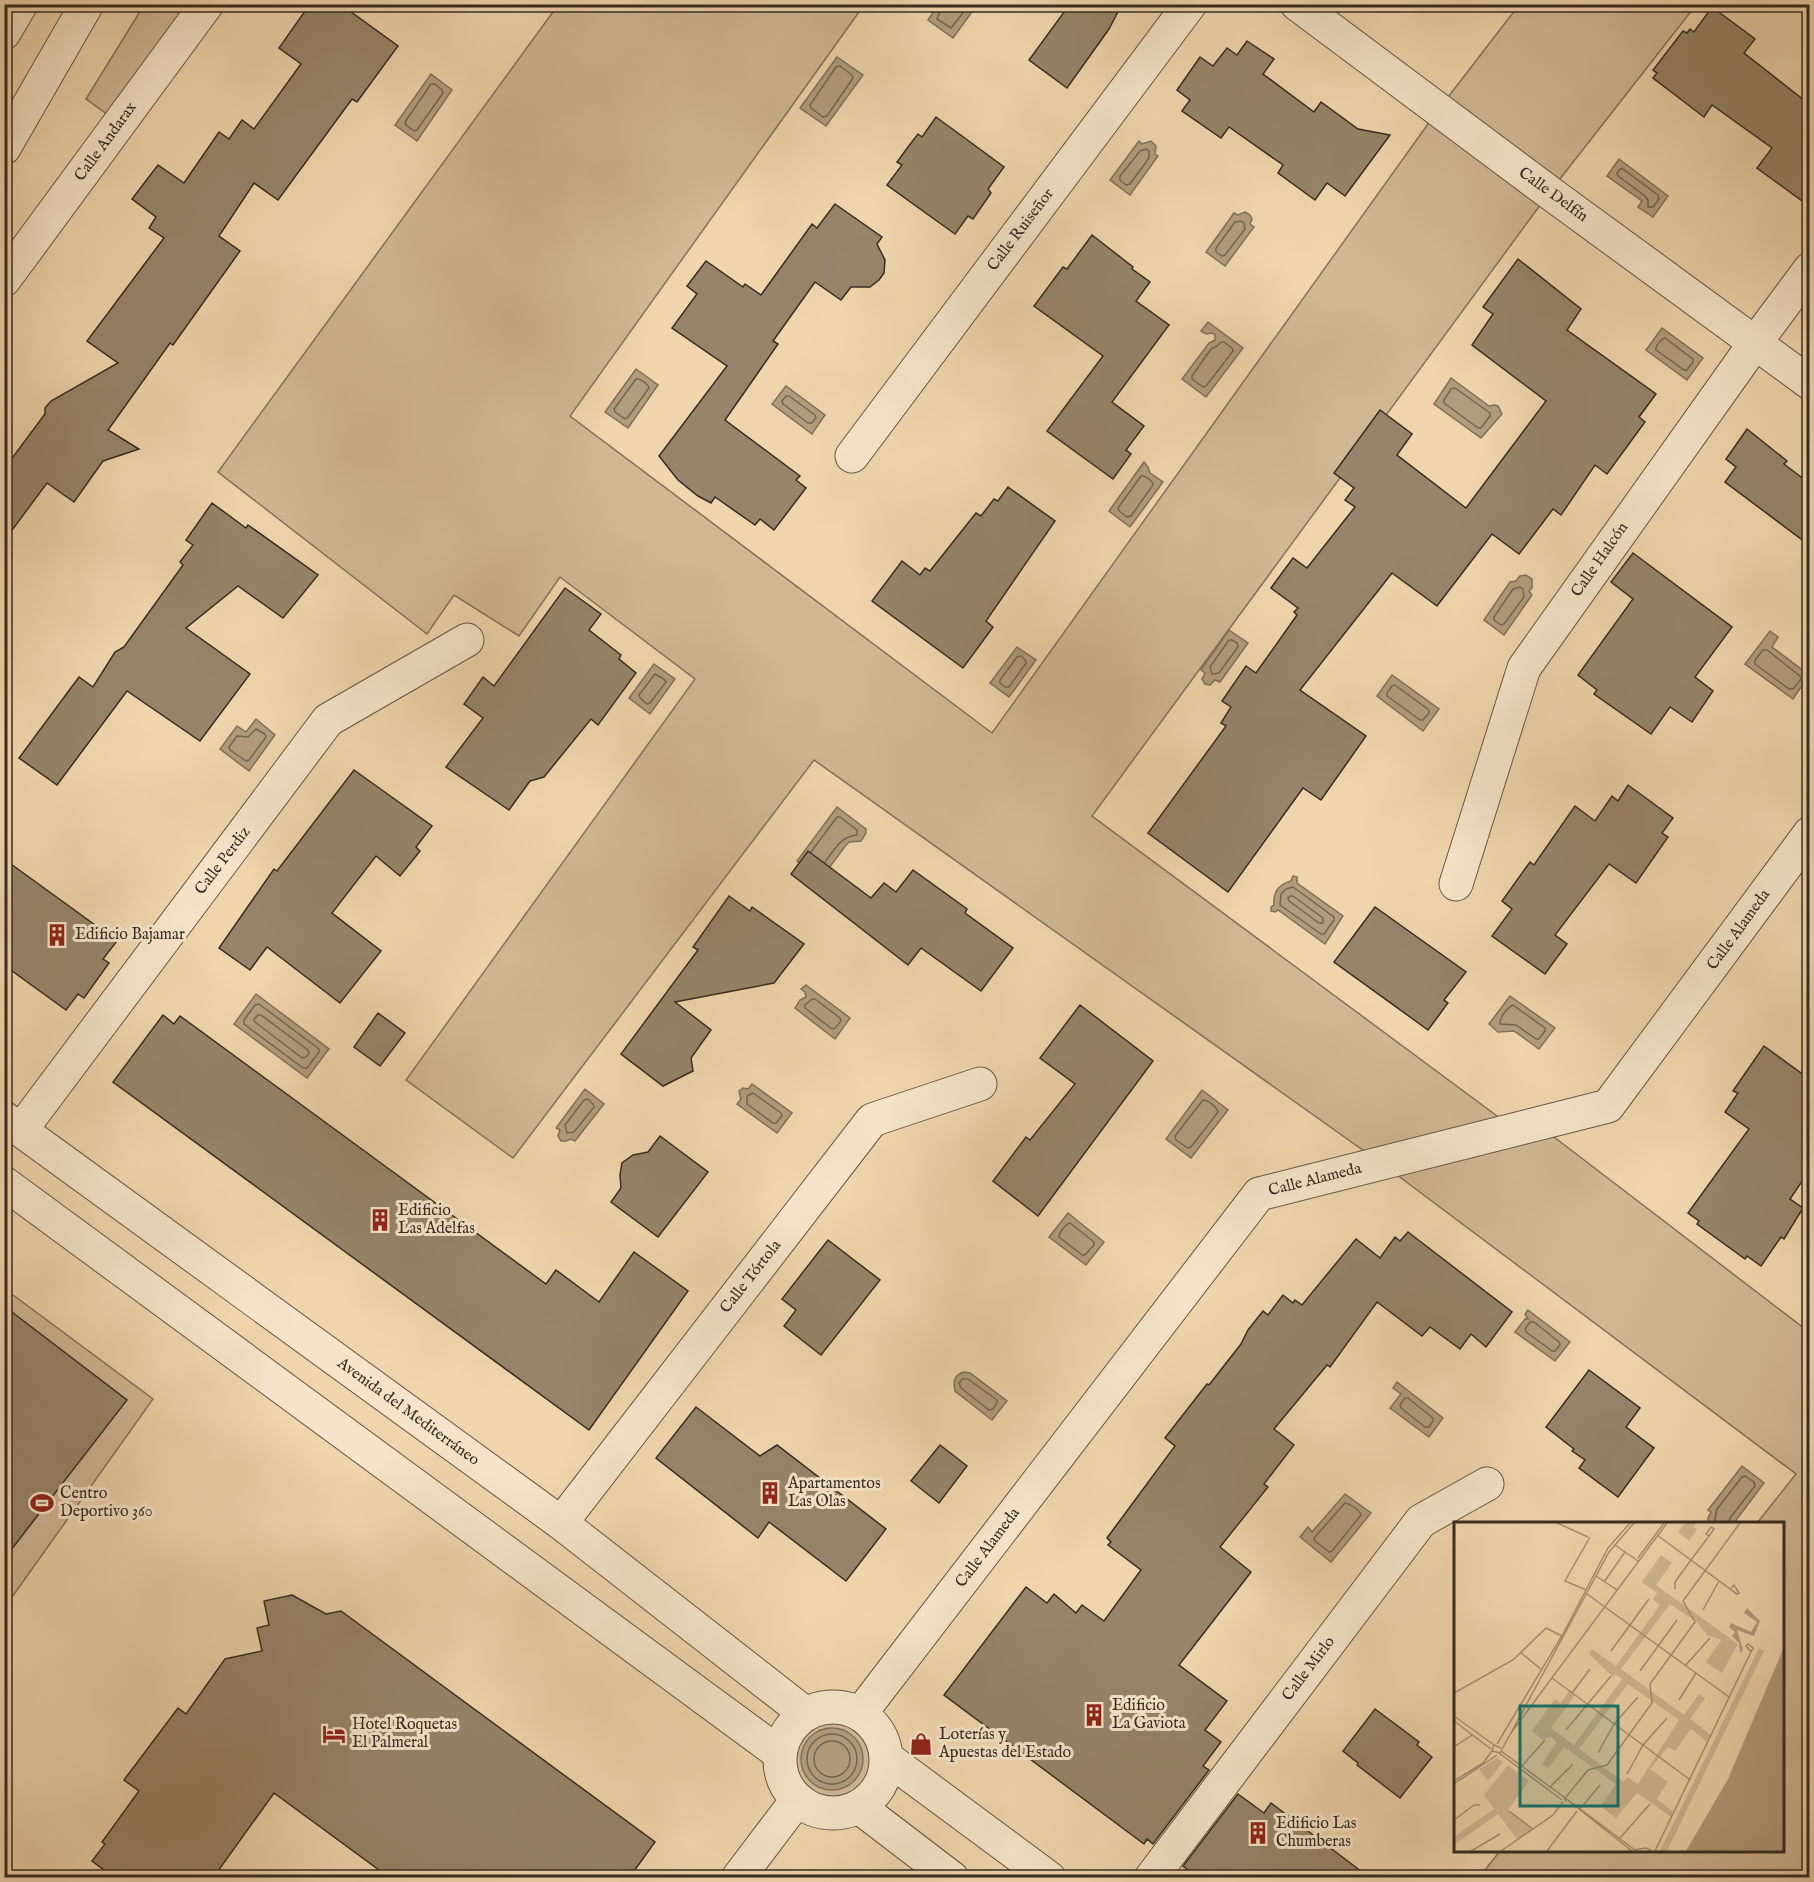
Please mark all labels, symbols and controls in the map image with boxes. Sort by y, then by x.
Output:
street label: Calle Andarax [71,98,142,186]
street label: Calle Delfín [1514,163,1592,227]
street label: Calle Ruiseñor [983,185,1059,275]
street label: Calle Halcón [1567,518,1633,601]
street label: Calle Perdiz [191,823,255,899]
street label: Calle Alameda [1703,886,1775,974]
building icon: Edificio Bajamar [44,922,70,948]
place label: Edificio Bajamar [75,925,185,945]
street label: Calle Alameda [1266,1159,1364,1201]
place label: Edificio Las Adelfas [398,1201,475,1239]
building icon: Edificio Las Adelfas [367,1207,393,1233]
street label: Calle Tórtola [716,1236,786,1318]
street label: Avenida del Mediterráneo [332,1353,483,1471]
place label: Apartamentos Las Olas [787,1474,881,1512]
building icon: Apartamentos Las Olas [757,1480,783,1506]
place label: Centro Deportivo 360 [60,1484,153,1522]
sports icon: Centro Deportivo 360 [29,1490,55,1516]
street label: Calle Alameda [951,1504,1025,1592]
inset map [1454,1522,1784,1852]
street label: Calle Mirlo [1278,1632,1340,1705]
place label: Edificio La Gaviota [1112,1696,1186,1734]
building icon: Edificio La Gaviota [1081,1702,1107,1728]
place label: Hotel Roquetas El Palmeral [352,1715,458,1753]
hotel icon: Hotel Roquetas El Palmeral [321,1721,347,1747]
place label: Loterías y Apuestas del Estado [938,1725,1072,1763]
shop icon: Loterías y Apuestas del Estado [908,1731,934,1757]
place label: Edificio Las Chumberas [1276,1814,1357,1852]
building icon: Edificio Las Chumberas [1245,1820,1271,1846]

